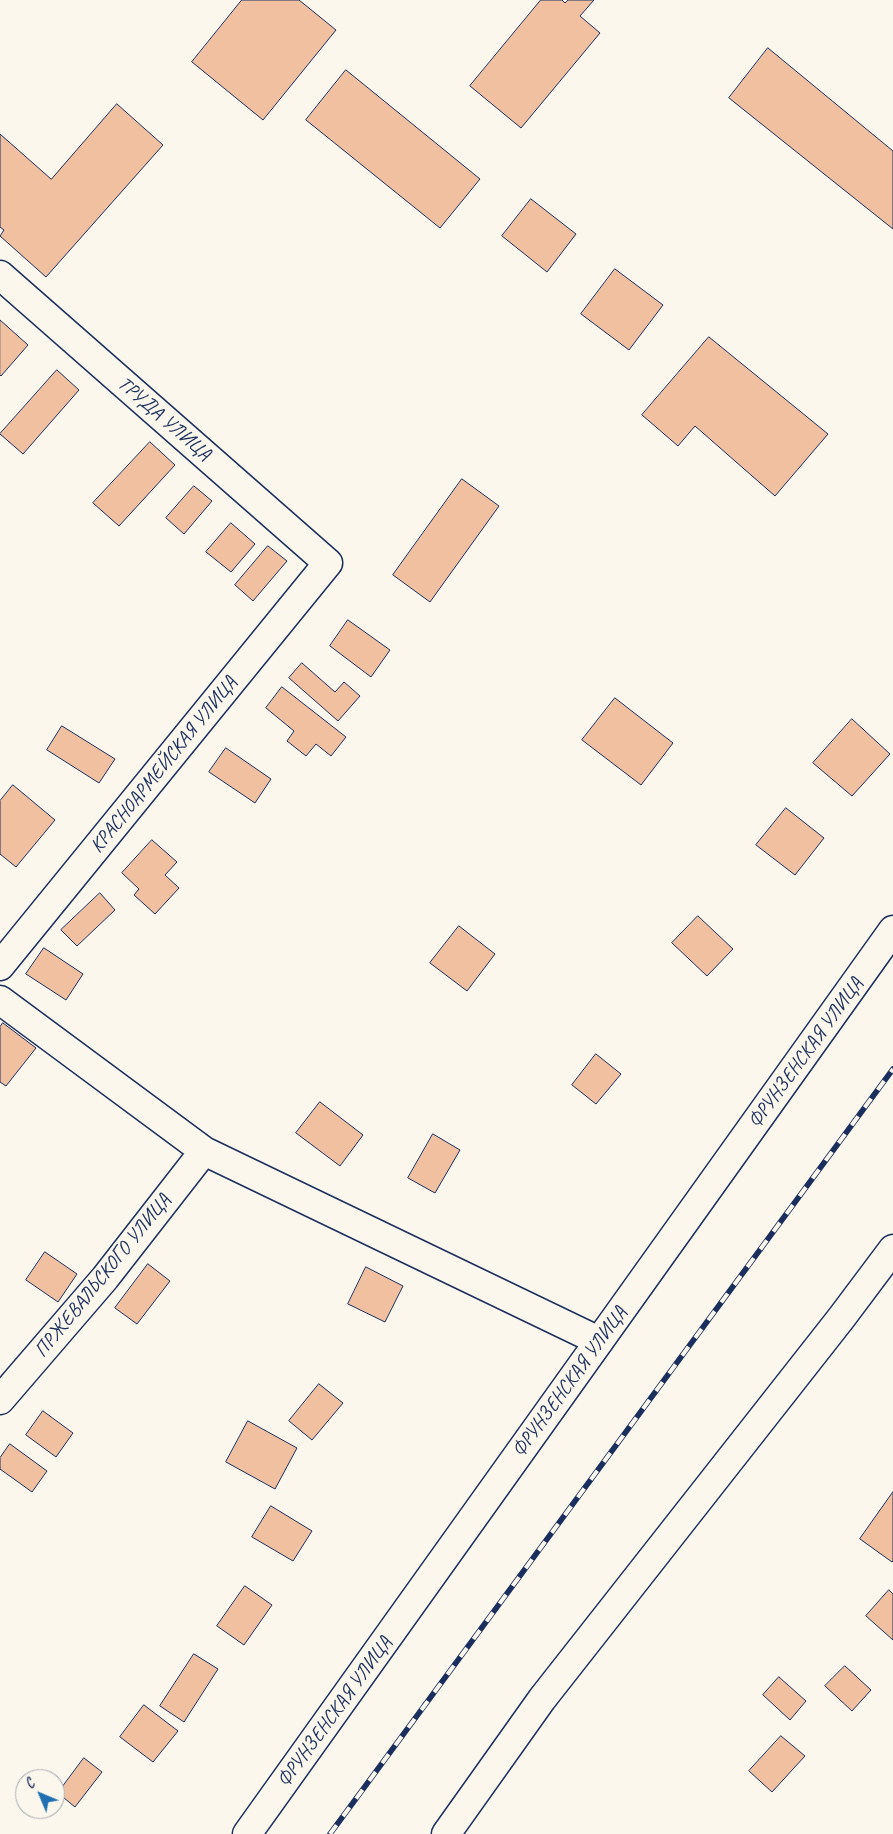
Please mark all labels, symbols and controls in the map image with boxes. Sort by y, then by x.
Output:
street label: ТРУДА УЛИЦА [112,372,216,466]
street label: КРАСНОАРМЕЙСКАЯ УЛИЦА [85,672,243,858]
street label: ФРУНЗЕНСКАЯ УЛИЦА [743,973,869,1133]
street label: ПРЖЕВАЛЬСКОГО УЛИЦА [30,1189,176,1363]
street label: ФРУНЗЕНСКАЯ УЛИЦА [507,1302,633,1462]
street label: ФРУНЗЕНСКАЯ УЛИЦА [272,1632,398,1792]
north arrow [15,1769,65,1819]
text: С [21,1775,38,1792]

